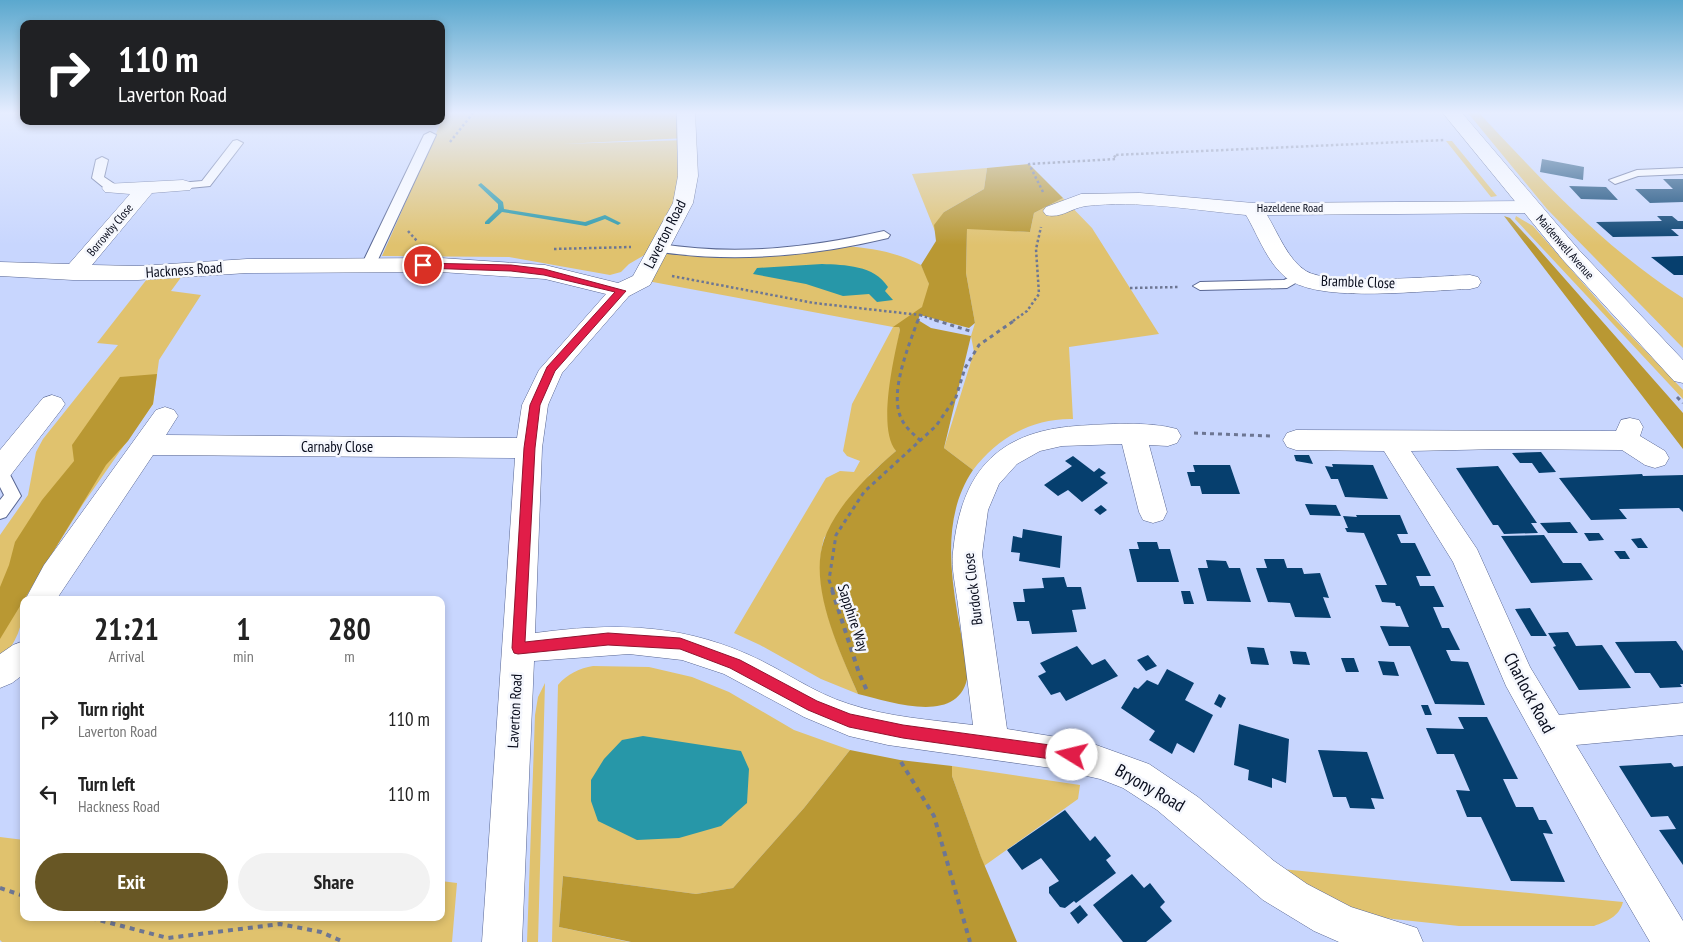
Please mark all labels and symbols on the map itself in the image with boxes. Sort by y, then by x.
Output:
street label: Laverton Road [639,196,690,271]
street label: Borrowby Close [83,200,136,259]
street label: Hazeldene Road [1257,200,1323,215]
street label: Maidenwell Avenue [1533,211,1597,282]
pin [402,244,444,286]
street label: Hackness Road [145,257,223,282]
street label: Bramble Close [1320,271,1396,292]
street label: Carnaby Close [301,437,373,456]
street label: Burdock Close [959,552,986,626]
street label: Sapphire Way [834,582,873,654]
street label: Charlock Road [1499,649,1560,737]
street label: Laverton Road [503,673,526,749]
position arrow [1045,728,1097,780]
street label: Bryony Road [1111,758,1189,817]

